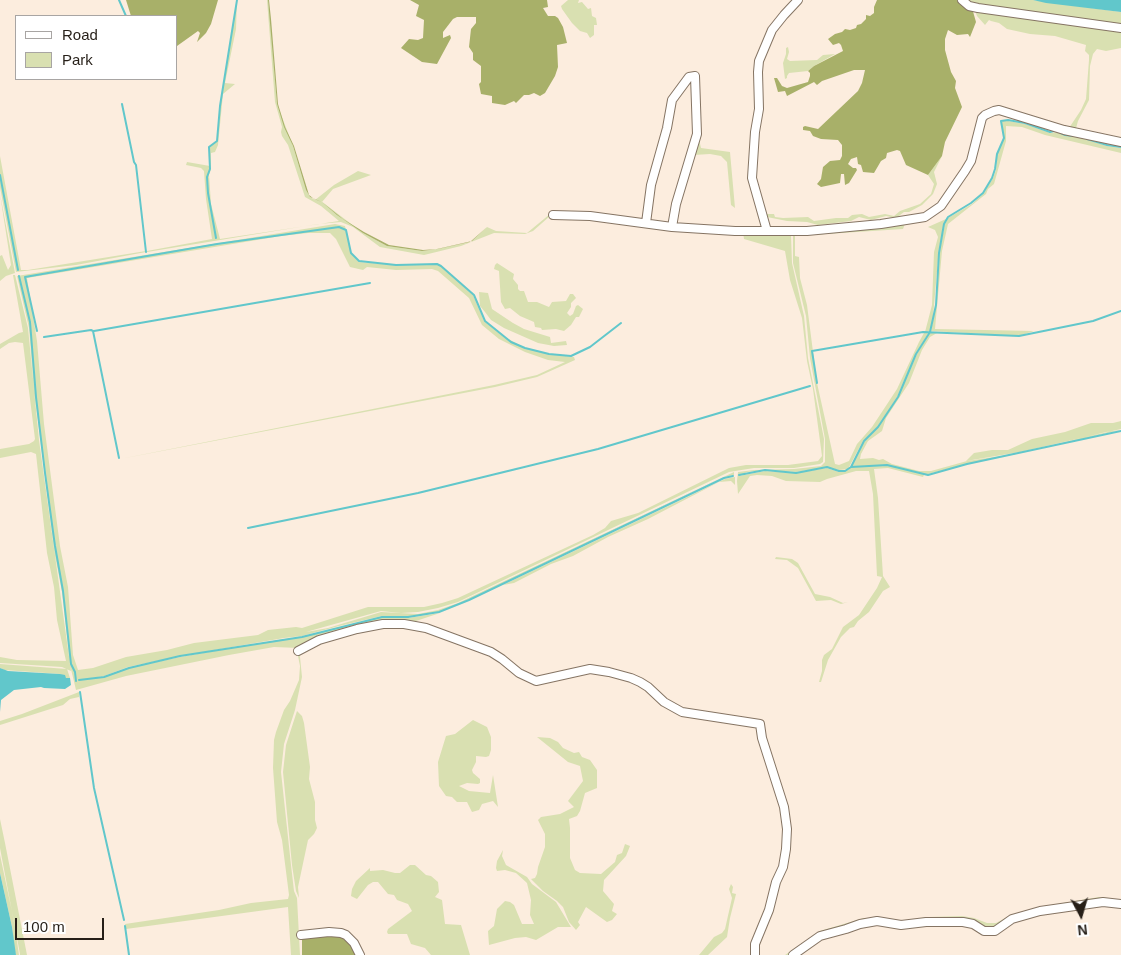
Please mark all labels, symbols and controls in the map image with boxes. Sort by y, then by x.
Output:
legend [15,15,178,80]
text: Road [62,26,98,43]
text: Park [62,51,93,68]
north arrow [1056,890,1106,940]
scale bar [18,908,106,940]
text: 100 m [23,918,65,935]
text: N [1077,921,1088,938]

